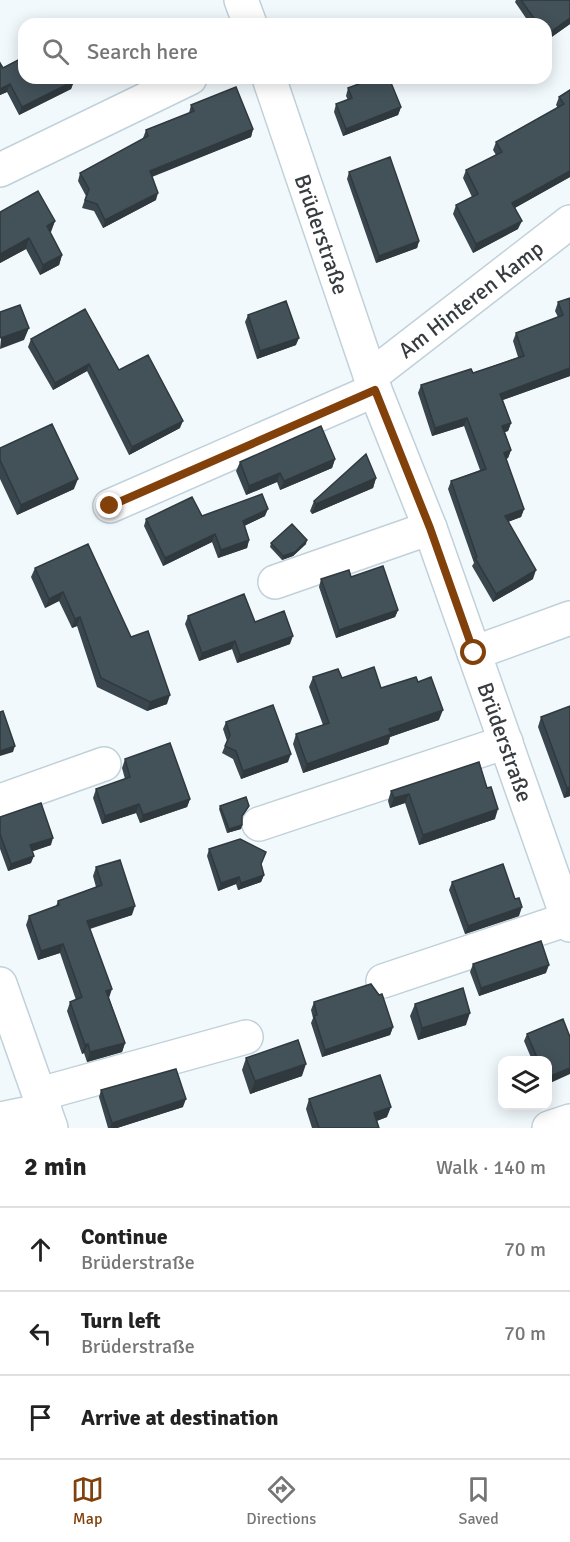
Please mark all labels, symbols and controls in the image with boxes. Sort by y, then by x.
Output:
search box [18,18,552,84]
icon: search [39,35,72,68]
text: Search here [87,38,198,65]
street label: Brüderstraße [289,171,355,298]
street label: Am Hinteren Kamp [393,234,549,363]
route end [96,492,122,518]
route start [460,639,486,665]
street label: Brüderstraße [472,678,539,806]
map controls [498,1056,552,1110]
button: layers [498,1056,552,1110]
text: 2 min [24,1151,87,1183]
text: Walk · 140 m [436,1155,546,1180]
text: Continue [81,1223,168,1250]
icon: ahead [24,1233,57,1266]
text: 70 m [504,1237,546,1262]
text: Brüderstraße [81,1250,195,1275]
text: Turn left [81,1307,161,1334]
icon: left [24,1317,57,1350]
text: 70 m [504,1321,546,1346]
text: Brüderstraße [81,1334,195,1359]
icon: arrive [24,1401,57,1434]
text: Arrive at destination [81,1404,278,1431]
tab: Map [71,1473,104,1529]
tab: Directions [246,1473,316,1529]
tab: Saved [459,1473,499,1529]

